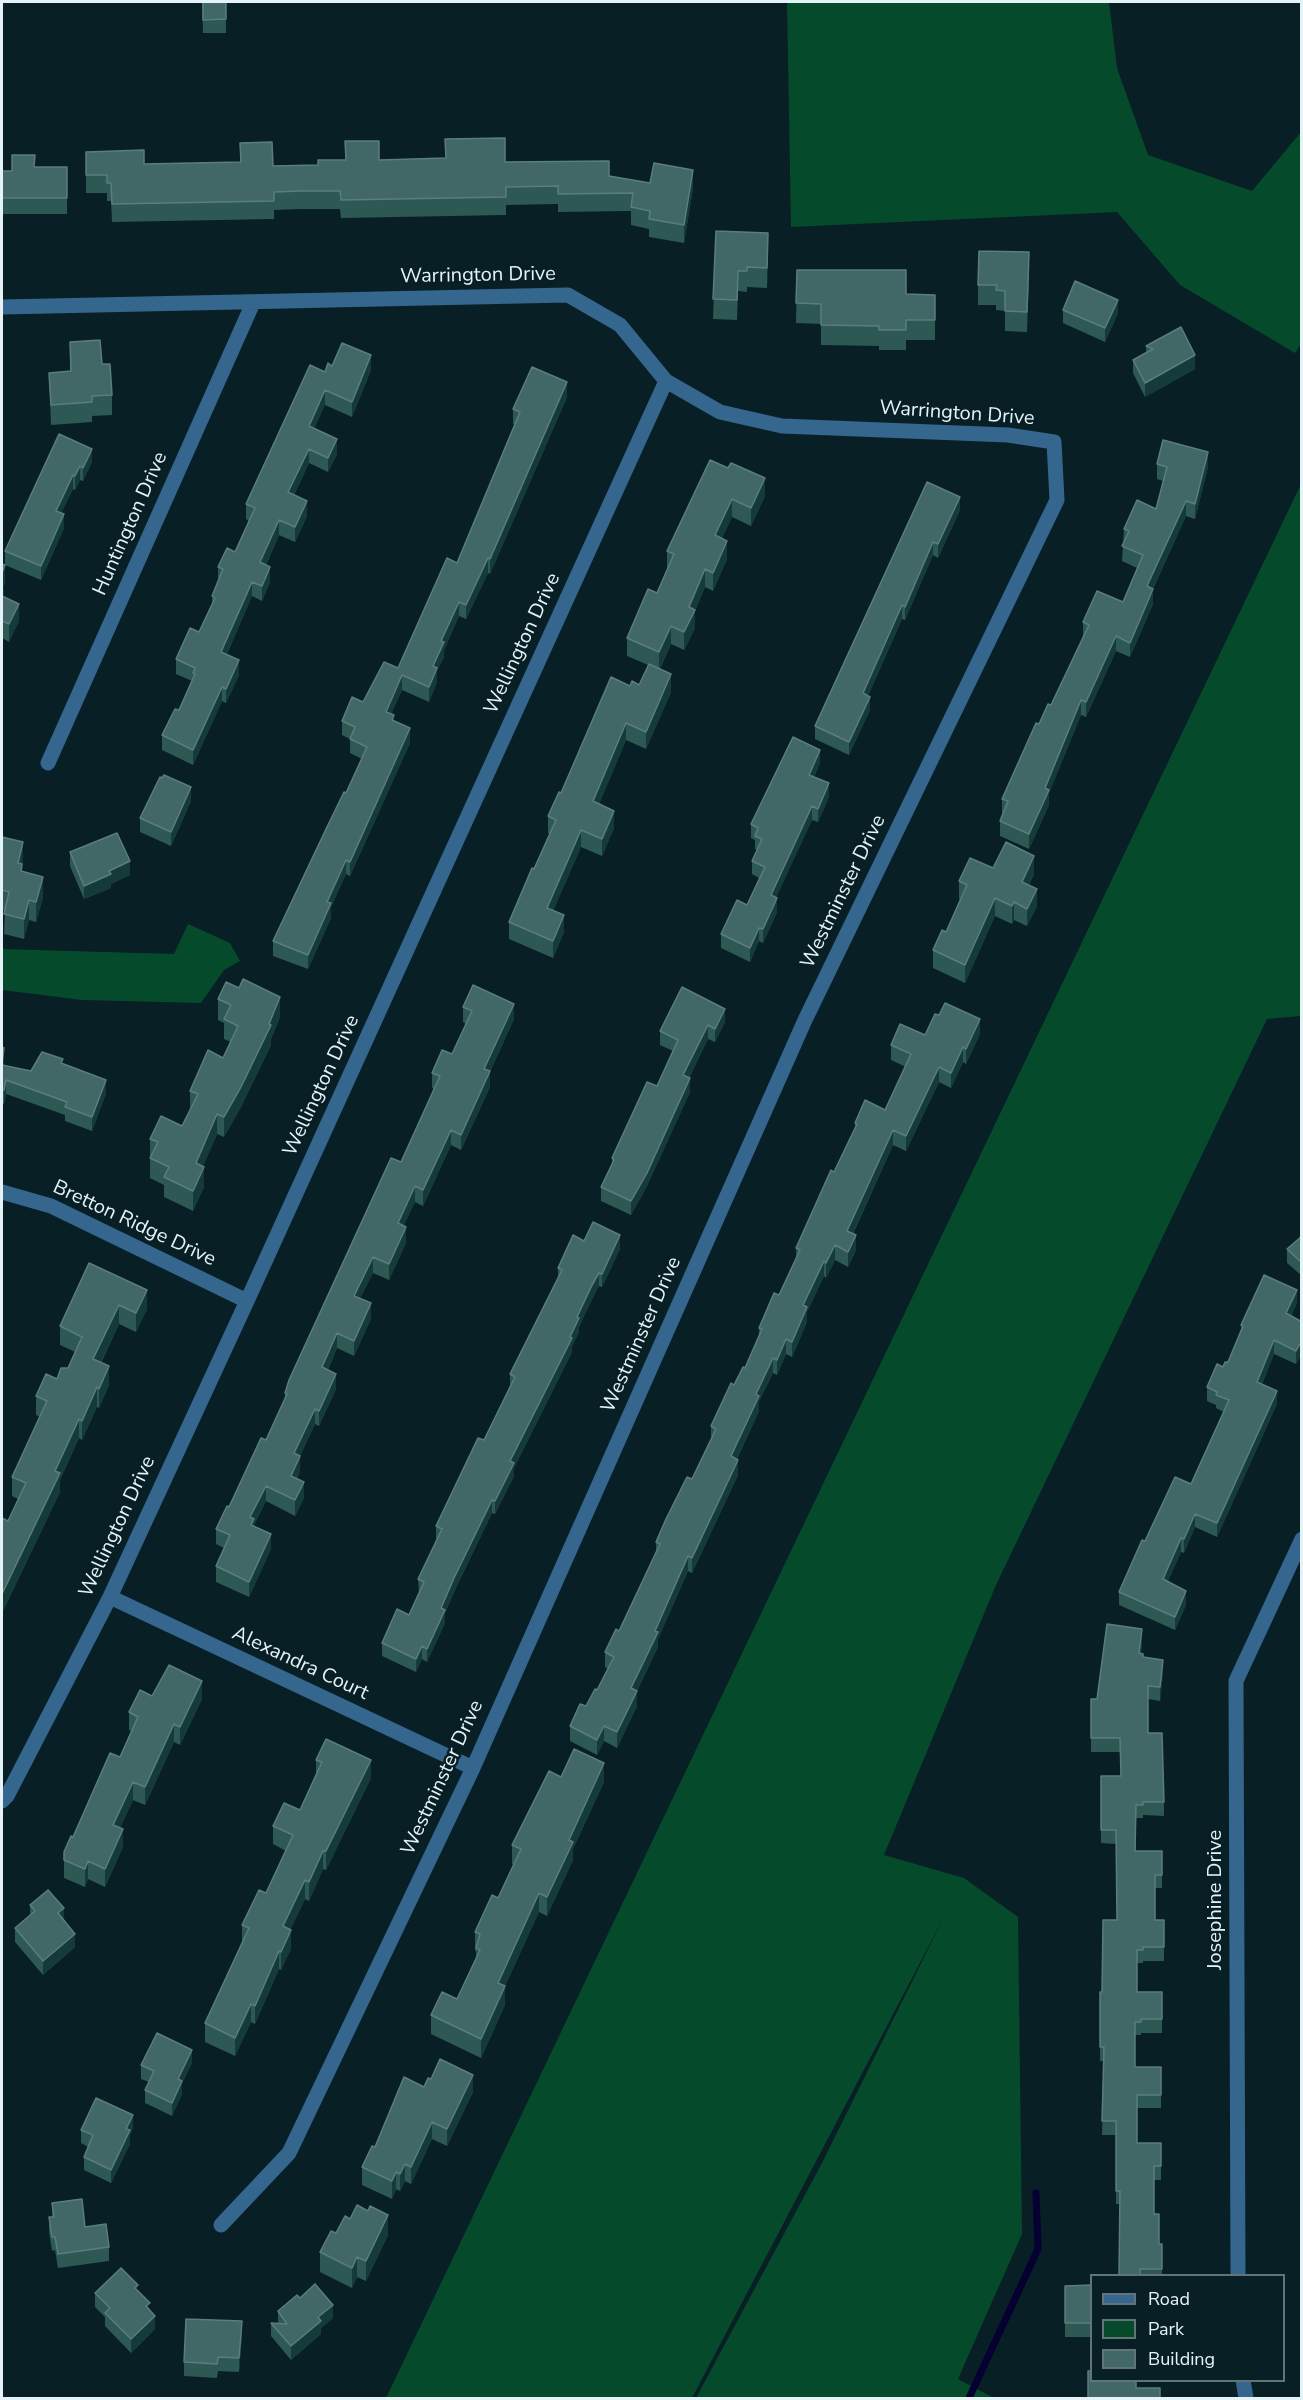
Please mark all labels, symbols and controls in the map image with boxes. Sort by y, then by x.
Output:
street label: Warrington Drive [400,263,556,289]
street label: Warrington Drive [879,397,1035,431]
street label: Huntington Drive [89,449,173,599]
street label: Wellington Drive [480,570,566,718]
street label: Westminster Drive [796,811,892,973]
street label: Wellington Drive [279,1012,365,1160]
street label: Bretton Ridge Drive [49,1176,219,1272]
street label: Westminster Drive [597,1253,687,1417]
street label: Wellington Drive [75,1453,161,1601]
street label: Alexandra Court [228,1622,372,1706]
street label: Westminster Drive [397,1697,489,1859]
street label: Josephine Drive [1204,1830,1228,1970]
legend [1090,2274,1285,2382]
text: Road [1148,2287,1190,2311]
text: Park [1148,2317,1184,2341]
text: Building [1148,2347,1215,2371]

